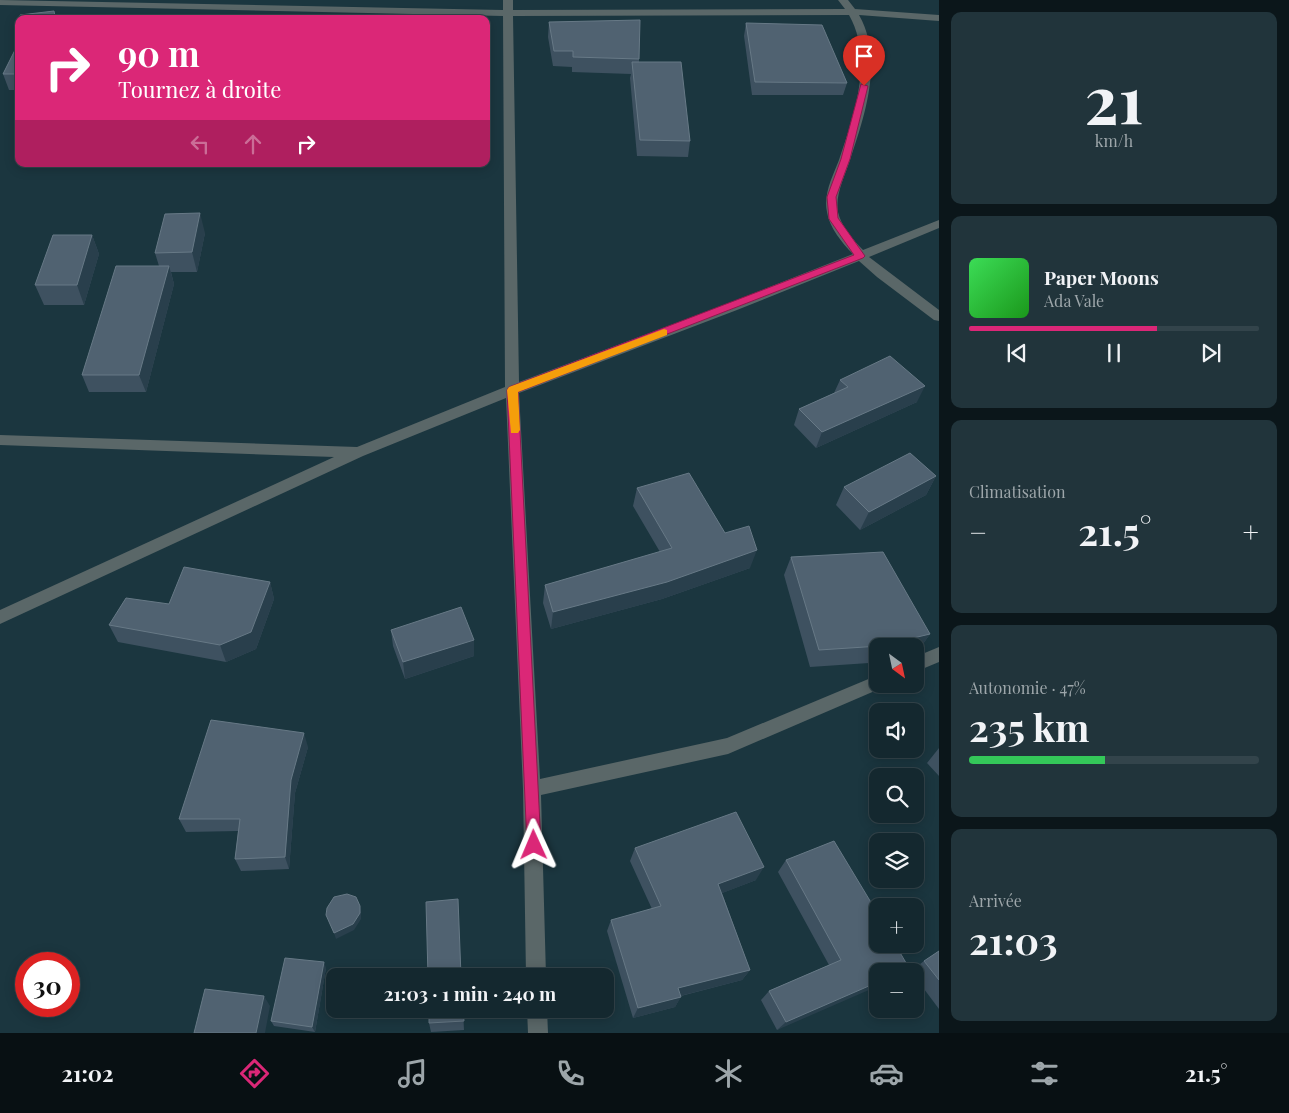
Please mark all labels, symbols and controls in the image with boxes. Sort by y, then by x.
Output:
text: 90 m [118,29,200,76]
icon: right [35,35,100,100]
pin [843,35,885,86]
icon: arrive [850,42,878,70]
text: 21 [1085,54,1143,140]
text: Tournez à droite [118,74,281,104]
icon: left [186,130,214,158]
icon: ahead [239,130,267,158]
icon: right [292,130,320,158]
text: km/h [1095,130,1133,151]
text: Paper Moons [1044,264,1159,290]
text: Ada Vale [1044,290,1104,311]
icon: previous [1003,339,1031,367]
icon: pause [1100,339,1128,367]
icon: next [1197,339,1225,367]
text: Climatisation [969,481,1066,502]
text: 21.5° [1078,505,1151,556]
text: − [969,513,987,550]
text: + [1243,513,1259,550]
north arrow [869,638,924,692]
map controls [869,638,924,1018]
text: Autonomie · 47% [969,677,1086,698]
text: 235 km [969,701,1089,752]
button: sound [869,703,924,758]
button: search [869,768,924,823]
position arrow [507,818,559,870]
button: layers [869,833,924,888]
text: Arrivée [969,890,1022,911]
button: + [869,898,924,953]
text: 21:03 [969,914,1058,965]
speed limit sign: 30 [15,952,80,1017]
button: − [869,963,924,1018]
text: 21:03 · 1 min · 240 m [384,980,556,1006]
icon: directions [237,1056,272,1091]
icon: music [395,1056,430,1091]
icon: phone [553,1056,588,1091]
icon: climate [711,1056,746,1091]
icon: car [869,1056,904,1091]
icon: filters [1027,1056,1062,1091]
text: 21:02 [62,1058,114,1088]
text: 21.5° [1185,1058,1227,1088]

